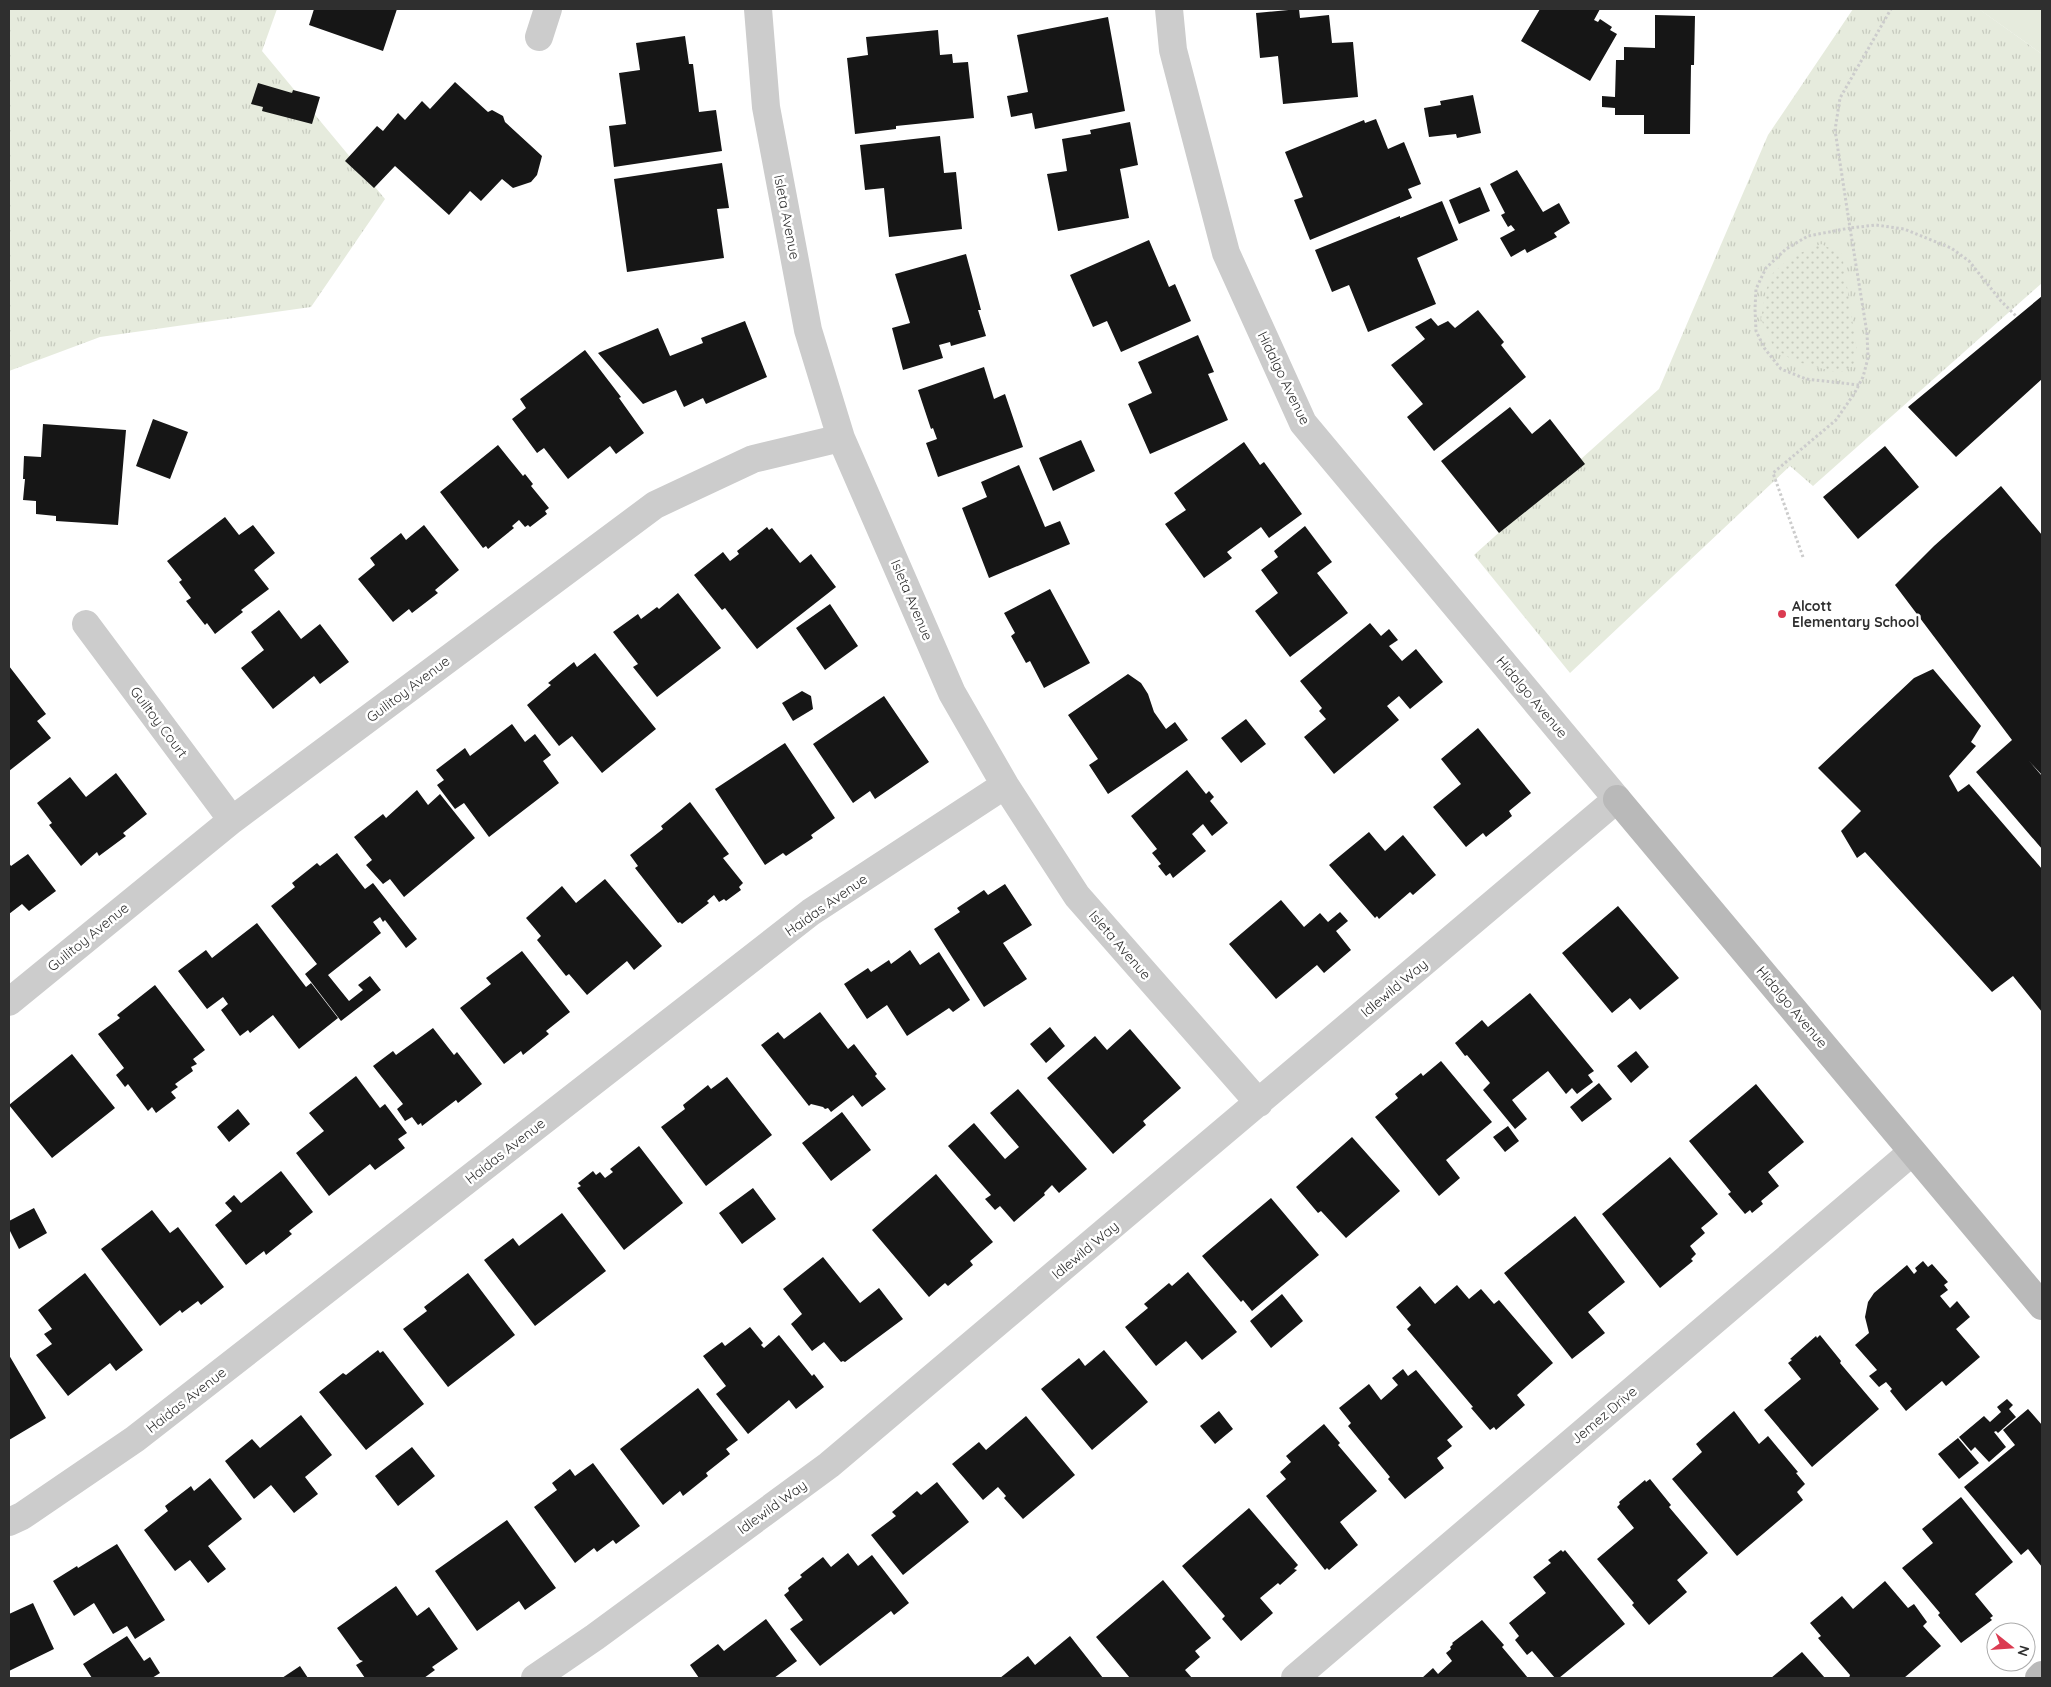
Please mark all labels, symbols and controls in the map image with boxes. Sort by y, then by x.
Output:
street label: Isleta Avenue [770,173,804,261]
street label: Hidalgo Avenue [1254,328,1314,428]
street label: Isleta Avenue [887,557,937,643]
place label: Alcott Elementary School [1792,597,1919,631]
marker: Alcott Elementary School [1776,608,1788,620]
street label: Guilitoy Avenue [363,652,453,726]
street label: Hidalgo Avenue [1492,652,1572,742]
street label: Guiltoy Court [126,683,192,761]
street label: Haidas Avenue [781,870,871,940]
street label: Guilitoy Avenue [44,899,132,975]
street label: Isleta Avenue [1085,907,1155,983]
street label: Idlewild Way [1357,955,1431,1021]
street label: Hidalgo Avenue [1752,962,1832,1052]
street label: Haidas Avenue [461,1114,549,1188]
street label: Idlewild Way [1048,1217,1122,1283]
street label: Haidas Avenue [142,1363,230,1437]
street label: Jemez Drive [1567,1382,1641,1448]
street label: Idlewild Way [734,1476,810,1538]
north arrow [1986,1622,2036,1672]
text: N [2013,1643,2034,1658]

